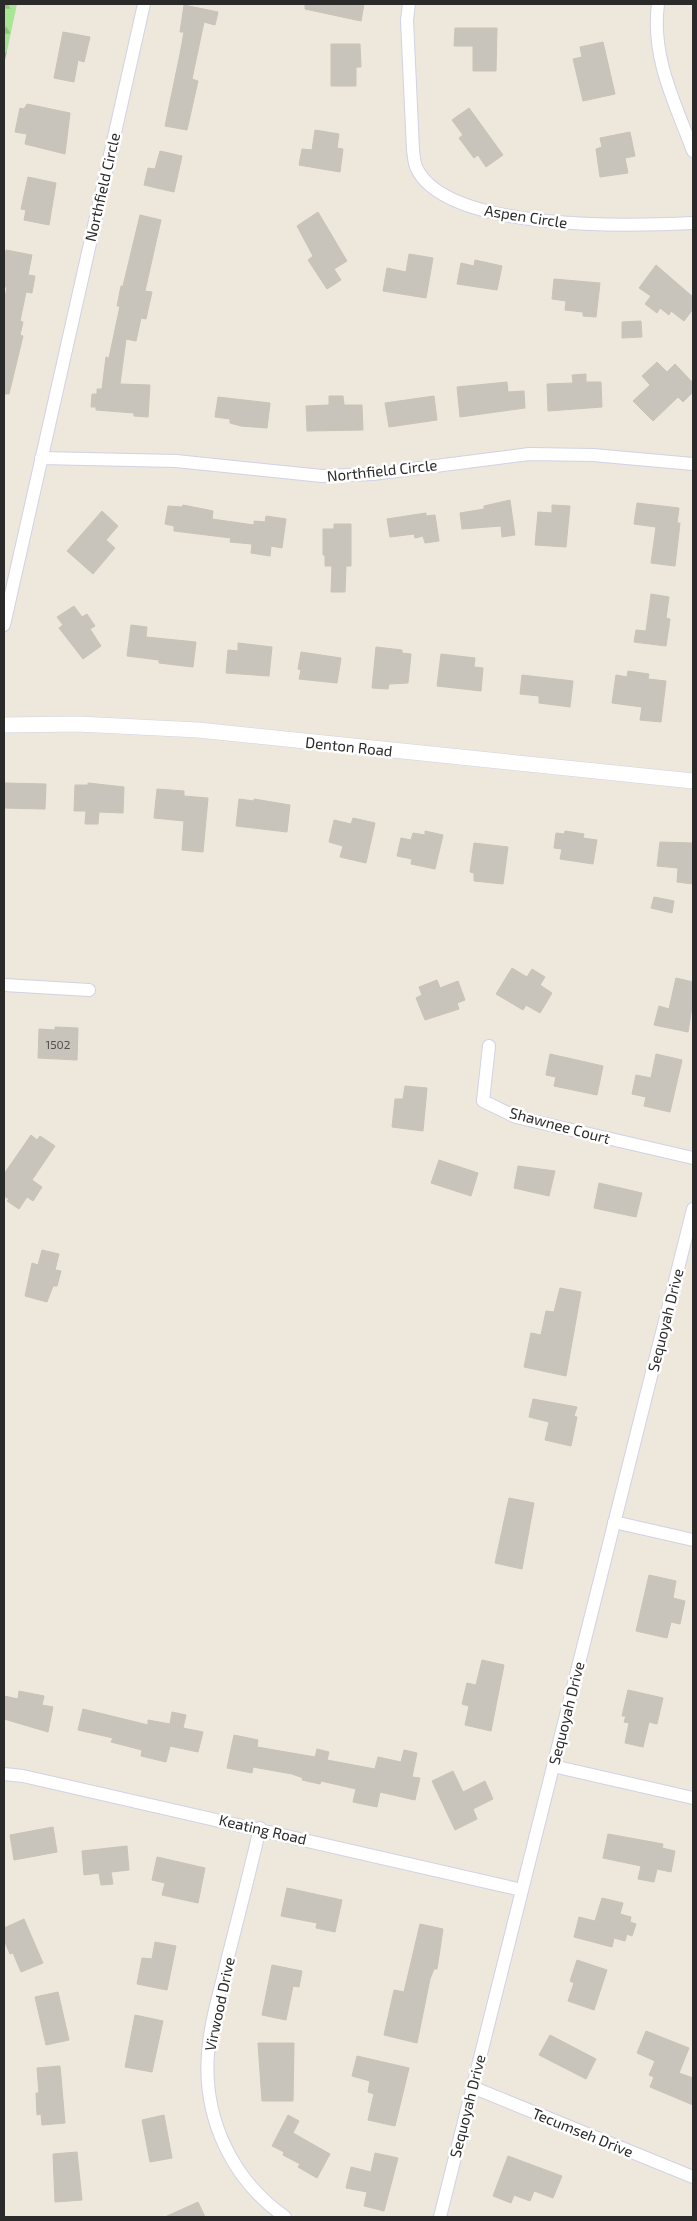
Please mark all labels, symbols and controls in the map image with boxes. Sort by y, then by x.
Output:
street label: Northfield Circle [81,131,123,243]
street label: Aspen Circle [483,201,569,231]
street label: Northfield Circle [326,455,438,485]
street label: Denton Road [305,732,393,760]
house number: 1502 [45,1037,71,1051]
street label: Shawnee Court [508,1103,612,1147]
street label: Sequoyah Drive [643,1267,687,1373]
street label: Sequoyah Drive [544,1660,588,1766]
street label: Keating Road [217,1810,309,1848]
street label: Virwood Drive [200,1955,238,2053]
street label: Sequoyah Drive [445,2053,489,2159]
street label: Tecumseh Drive [530,2104,636,2160]

